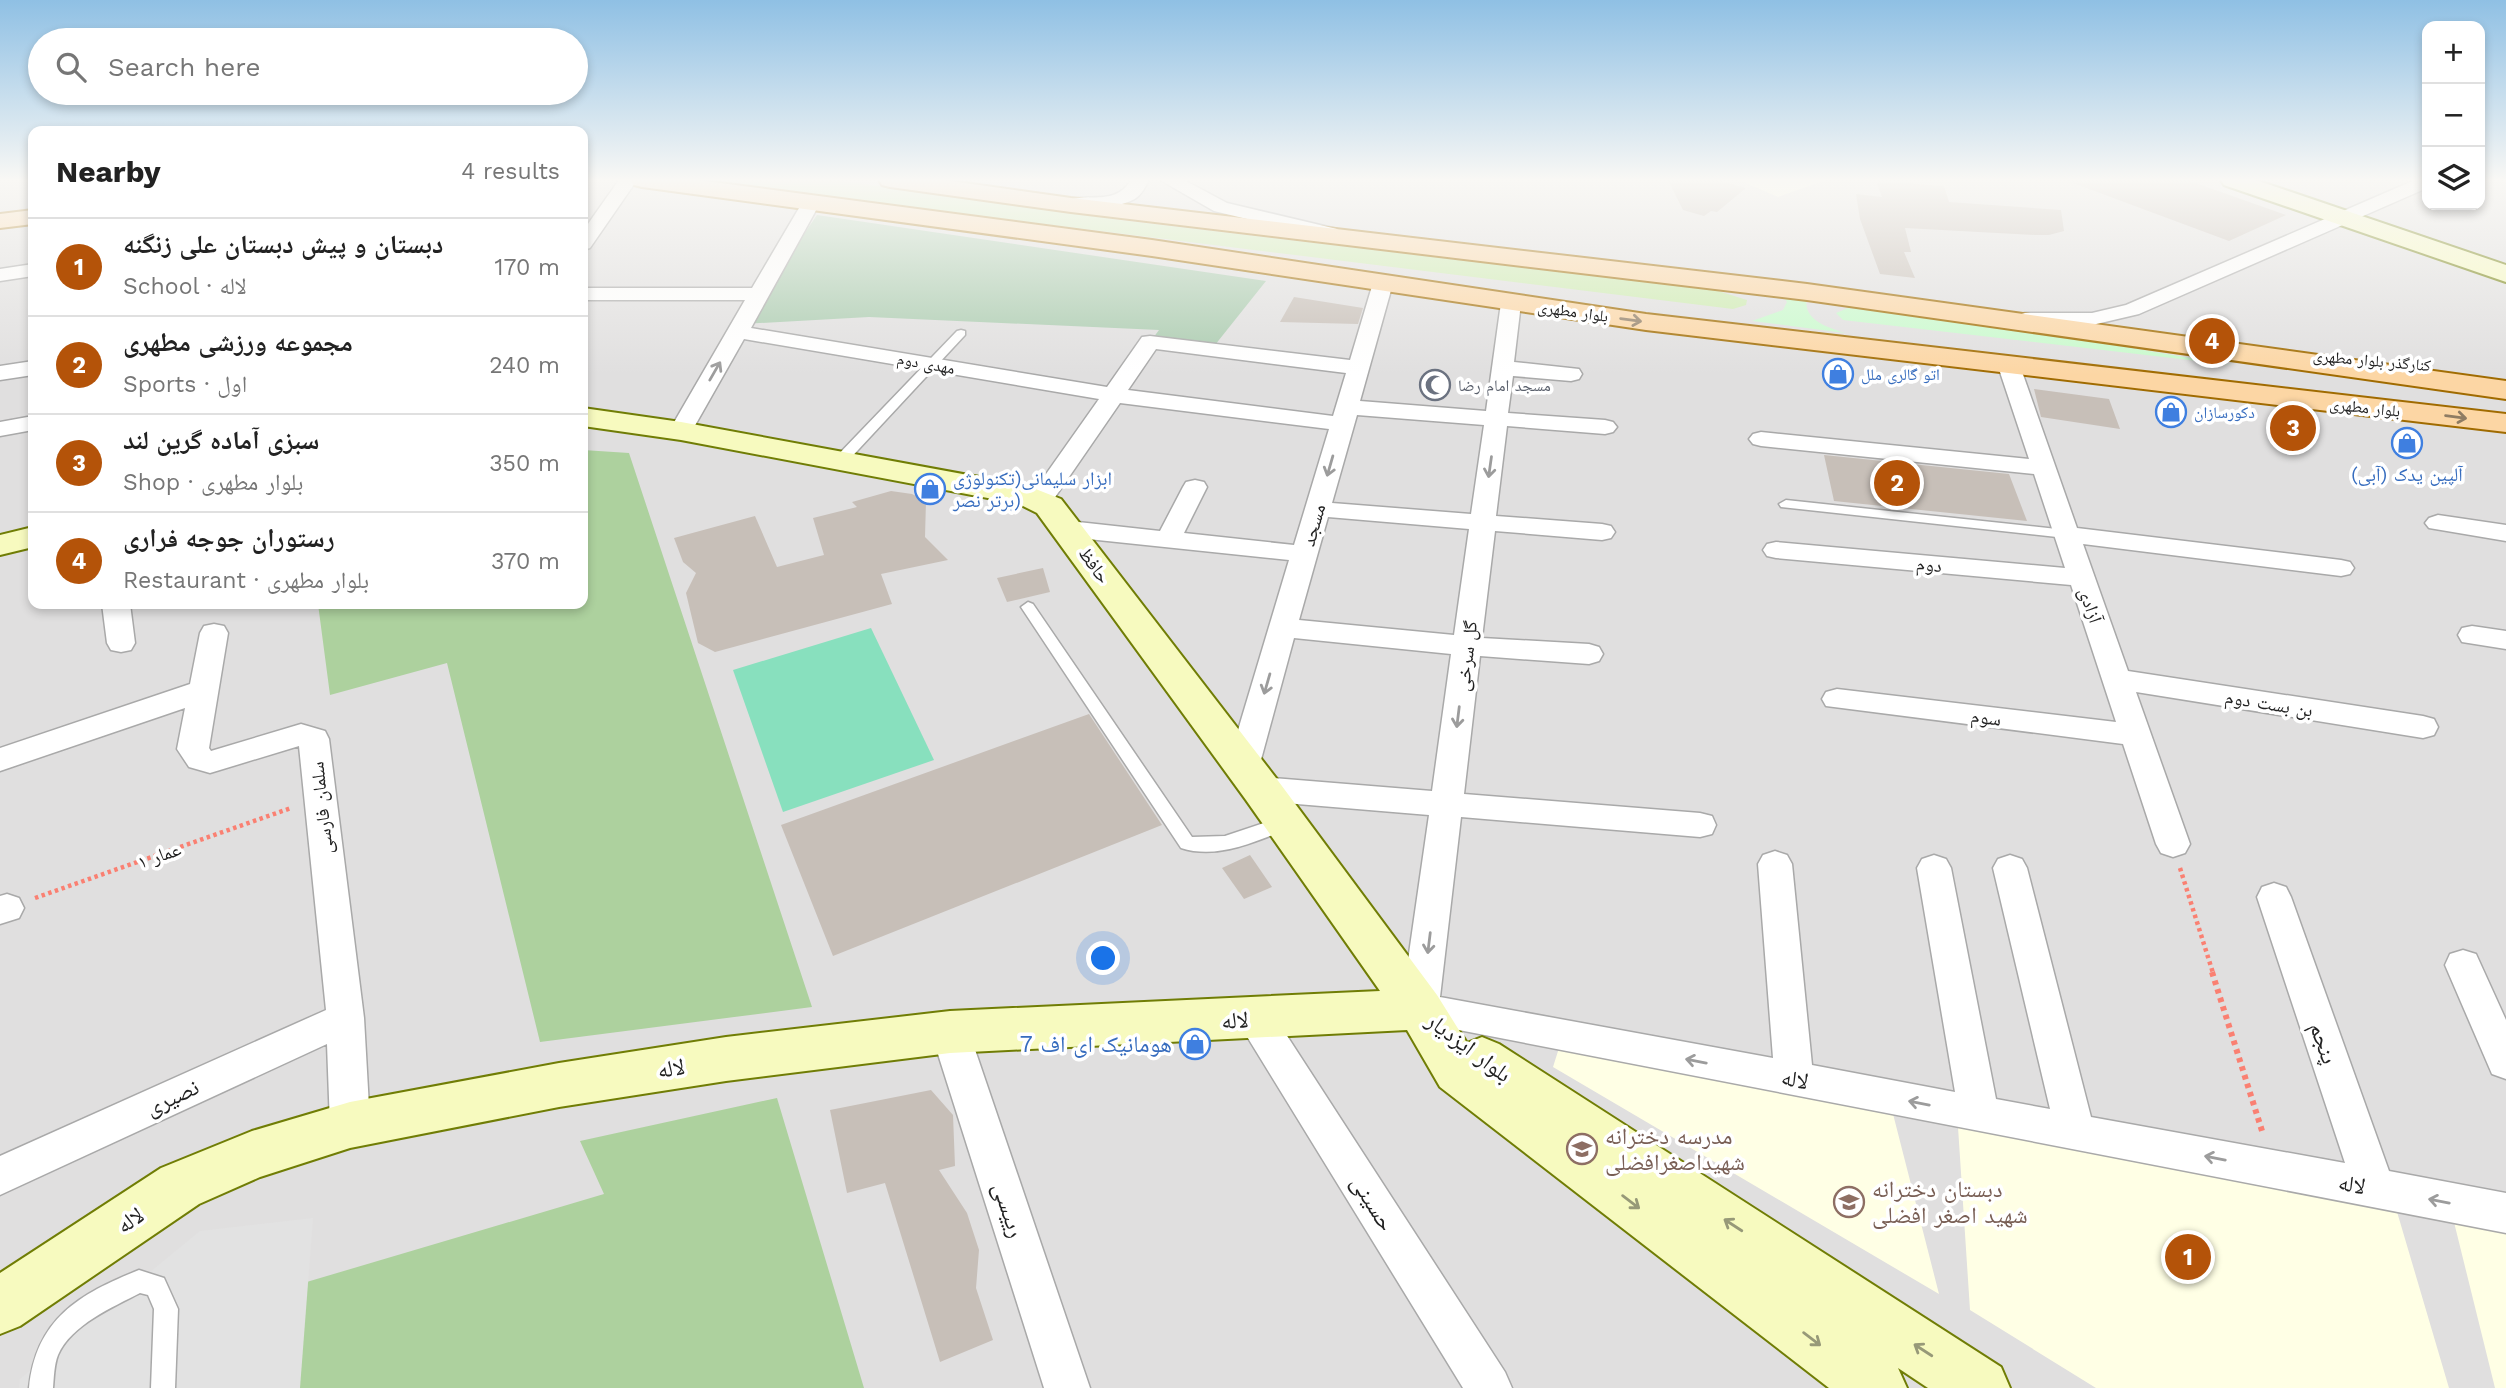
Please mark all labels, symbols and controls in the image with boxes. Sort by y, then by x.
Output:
map controls [2422,21,2485,210]
button: + [2422,21,2485,84]
search box [28,28,588,105]
icon: search [52,48,90,86]
text: Search here [108,52,260,82]
button: − [2422,84,2485,147]
button: layers [2422,147,2485,210]
text: Nearby [56,154,161,189]
text: 4 results [461,158,560,185]
text: دبستان و پیش دبستان علی زنگنه [123,229,443,259]
text: 1 [74,254,84,281]
text: 170 m [495,254,560,281]
text: School · لاله [123,273,247,300]
street label: بلوار مطهری [1536,297,1609,327]
one-way arrow [1619,314,1642,327]
pin: 4 [2189,315,2235,367]
text: مجموعه ورزشی مطهری [123,327,353,357]
street label: کنارگذر بلوار مطهری [2312,346,2432,376]
street label: مهدی دوم [895,349,956,379]
text: 2 [72,352,86,379]
text: 240 m [489,352,560,379]
shop icon: اتو گالری ملل [1821,357,1855,391]
one-way arrow [708,362,722,382]
place label: اتو گالری ملل [1861,365,1940,385]
mosque icon: مسجد امام رضا [1418,368,1452,402]
text: Sports · اول [123,371,247,398]
place label: مسجد امام رضا [1458,376,1551,396]
street label: بلوار مطهری [2329,394,2401,422]
shop icon: دکورسازان [2154,395,2188,429]
pin: 3 [2270,402,2316,454]
place label: دکورسازان [2194,403,2255,423]
one-way arrow [2444,411,2467,424]
text: سبزی آماده گرین لند [123,425,320,455]
shop icon: آلپین یدک (آبی) [2390,426,2424,460]
text: 3 [72,450,86,477]
text: 350 m [489,450,560,477]
one-way arrow [1323,454,1336,477]
one-way arrow [1483,456,1496,478]
pin: 2 [1874,457,1920,509]
place label: آلپین یدک (آبی) [2351,463,2464,486]
place label: ابزار سلیمانی(تکنولوژی برتر نصر) [952,467,1112,512]
text: Shop · بلوار مطهری [123,469,303,496]
shop icon: ابزار سلیمانی(تکنولوژی برتر نصر) [913,472,947,506]
street label: مسجد [1297,501,1330,549]
text: رستوران جوجه فراری [123,523,334,553]
street label: حافظ [1074,543,1116,588]
text: 4 [72,548,86,575]
text: 370 m [491,548,560,575]
street label: دوم [1915,552,1943,579]
text: Restaurant · بلوار مطهری [123,567,369,594]
street label: آزادی [2074,584,2108,627]
street label: گل سرخی [1451,619,1482,693]
one-way arrow [1260,673,1273,695]
street label: بن بست دوم [2223,685,2315,724]
street label: سوم [1969,704,2003,733]
one-way arrow [1451,706,1464,728]
street label: سلمان فارسی [305,760,338,855]
street label: عمار ۱ [134,837,184,874]
one-way arrow [1422,931,1435,954]
your location [1086,941,1120,975]
street label: لاله [1221,1006,1249,1035]
street label: بلوار ایزدیار [1420,1006,1517,1088]
street label: پنجم [2302,1019,2343,1068]
shop icon: هومانیک ای اف 7 [1178,1027,1212,1061]
place label: هومانیک ای اف 7 [1020,1031,1172,1058]
street label: لاله [656,1053,687,1084]
one-way arrow [1685,1054,1708,1067]
street label: لاله [1779,1064,1811,1095]
street label: نصیری [141,1073,203,1122]
one-way arrow [1909,1096,1931,1109]
place label: مدرسه دخترانه شهیداصغرافضلی [1605,1123,1745,1176]
school or university icon: مدرسه دخترانه شهیداصغرافضلی [1565,1132,1599,1166]
one-way arrow [2204,1151,2227,1165]
street label: لاله [2336,1169,2368,1200]
street label: حسینی [1345,1170,1400,1236]
place label: دبستان دخترانه شهید اصغر افضلی [1872,1176,2028,1229]
street label: رییسی [987,1179,1030,1241]
school or university icon: دبستان دخترانه شهید اصغر افضلی [1832,1185,1866,1219]
one-way arrow [2428,1193,2451,1207]
one-way arrow [1621,1194,1639,1209]
street label: لاله [111,1202,149,1239]
one-way arrow [1724,1218,1744,1232]
pin: 1 [2165,1231,2211,1283]
one-way arrow [1802,1332,1821,1346]
one-way arrow [1914,1343,1934,1357]

